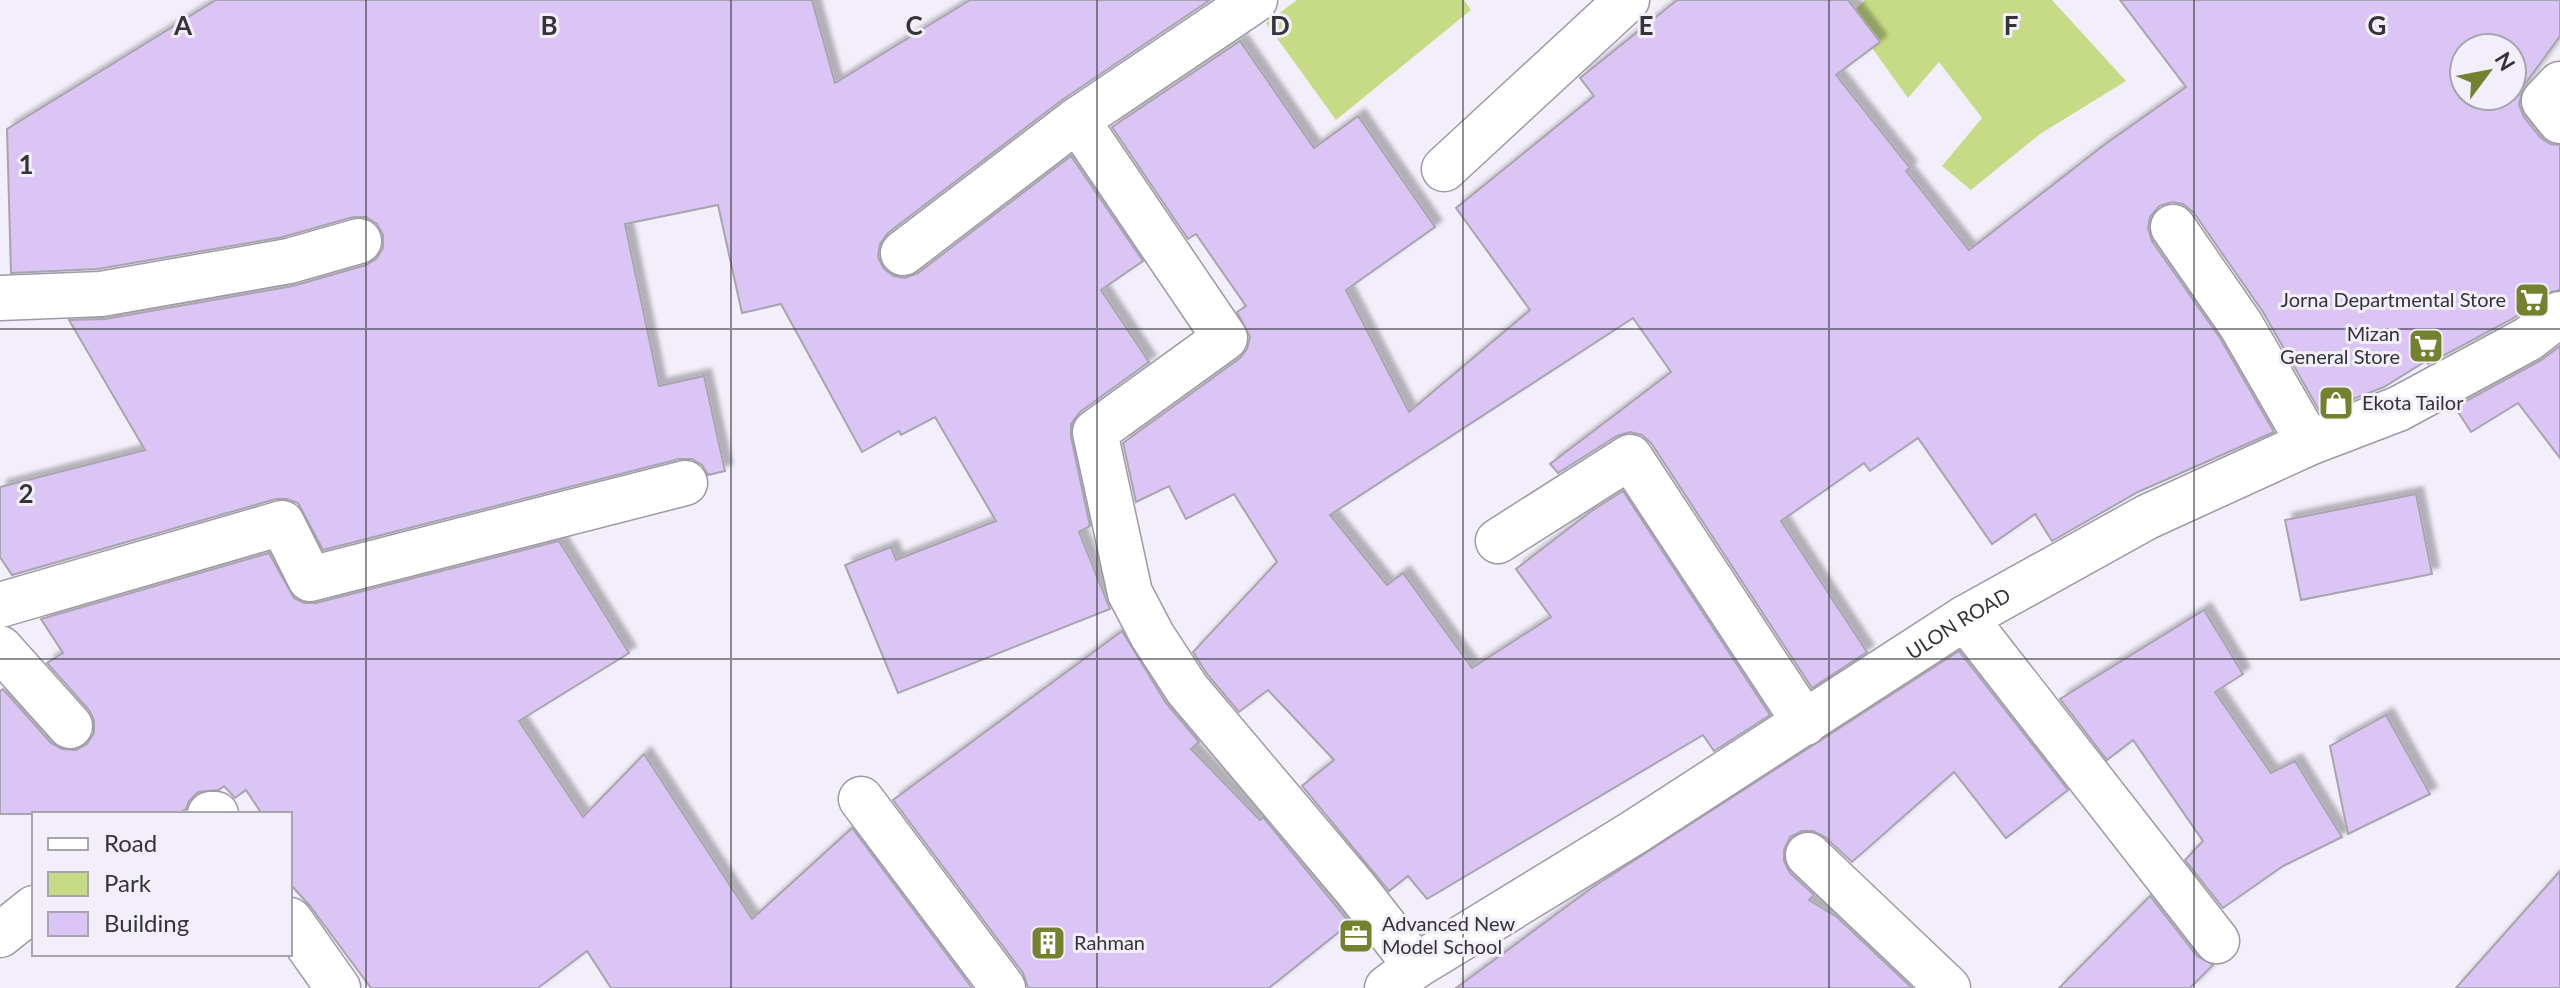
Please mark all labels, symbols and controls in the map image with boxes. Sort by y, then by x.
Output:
text: A [173,9,193,41]
text: B [540,9,558,41]
text: C [905,9,923,41]
text: D [1270,9,1290,41]
text: E [1639,9,1653,41]
text: F [2004,9,2018,41]
text: G [2368,9,2386,41]
north arrow [2448,32,2528,112]
text: N [2489,47,2521,75]
text: 1 [18,148,34,180]
supermarket icon: Jorna Departmental Store [2513,281,2551,319]
place label: Jorna Departmental Store [2281,287,2506,311]
place label: Mizan General Store [2280,321,2400,368]
supermarket icon: Mizan General Store [2407,327,2445,365]
shop icon: Ekota Tailor [2317,384,2355,422]
place label: Ekota Tailor [2362,390,2464,414]
text: 2 [18,477,34,509]
street label: ULON ROAD [1902,582,2014,664]
legend [32,812,292,956]
text: Road [104,828,157,857]
text: Park [104,868,152,897]
text: Building [104,908,189,937]
place label: Advanced New Model School [1382,911,1515,958]
office icon: Advanced New Model School [1337,917,1375,955]
building icon: Rahman [1029,924,1067,962]
place label: Rahman [1074,930,1145,954]

